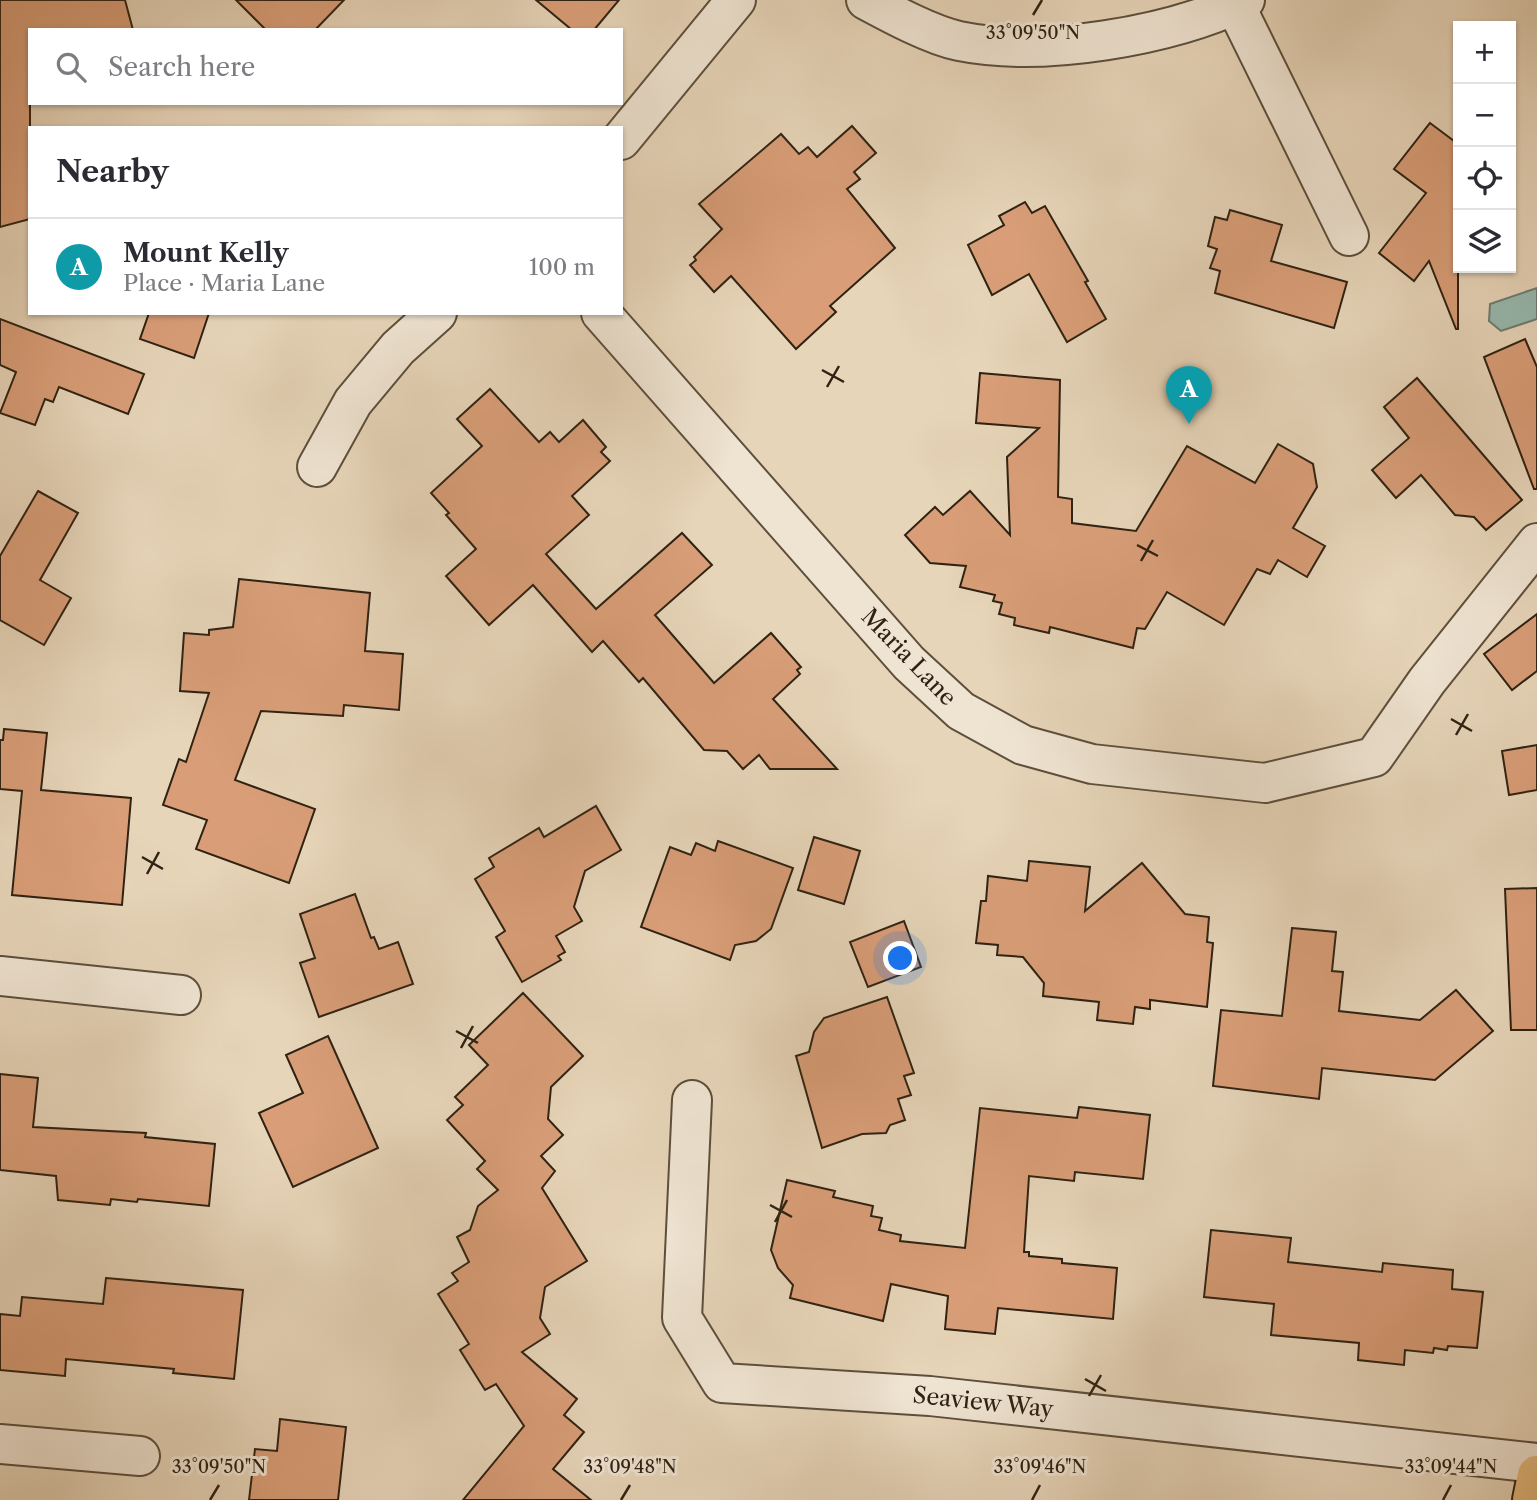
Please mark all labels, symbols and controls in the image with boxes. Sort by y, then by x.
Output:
map controls [1453,21,1516,273]
button: + [1453,21,1516,84]
text: 33°09'50"N [986,22,1080,44]
search box [28,28,623,105]
icon: search [52,48,90,86]
text: Search here [108,51,255,83]
button: − [1453,84,1516,147]
button: locate [1453,147,1516,210]
text: Nearby [56,153,169,190]
button: layers [1453,210,1516,273]
text: Mount Kelly [123,237,288,269]
text: A [70,253,88,281]
text: 100 m [529,253,595,281]
text: Place · Maria Lane [123,269,325,297]
pin: A [1166,366,1212,424]
street label: Maria Lane [856,603,962,711]
your location [883,941,917,975]
street label: Seaview Way [911,1381,1055,1423]
text: 33°09'50"N [172,1456,266,1478]
text: 33°09'48"N [583,1456,677,1478]
text: 33°09'46"N [994,1456,1087,1478]
text: 33°09'44"N [1405,1456,1498,1478]

